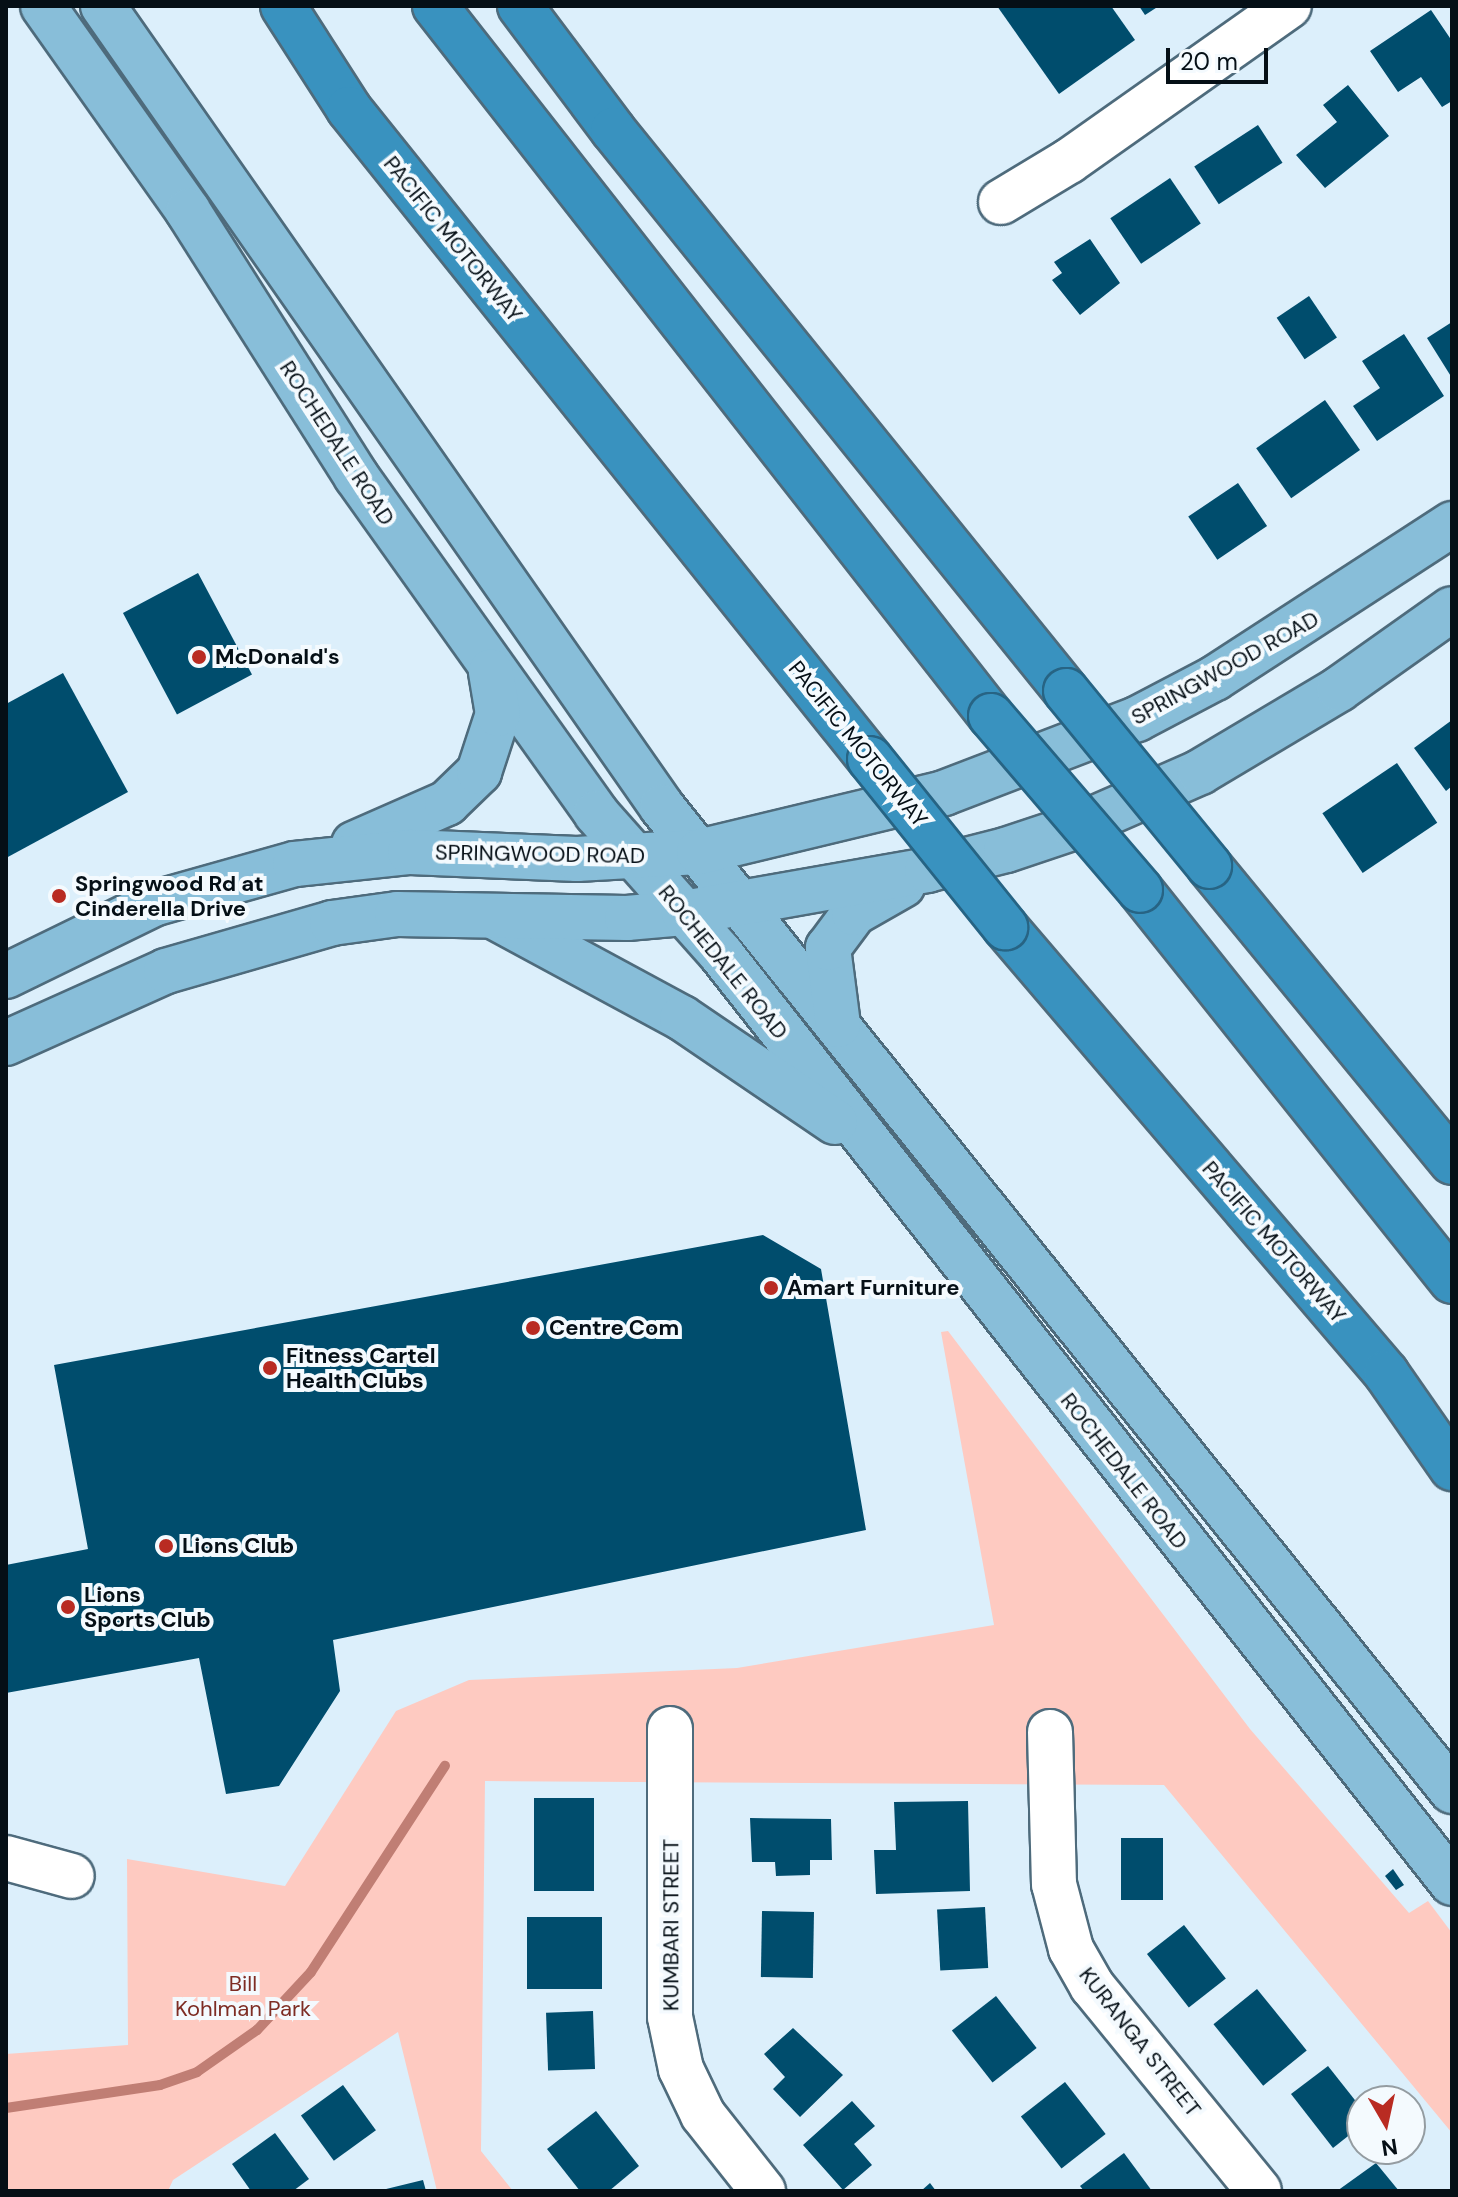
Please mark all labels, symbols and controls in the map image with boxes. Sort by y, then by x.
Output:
scale bar [1170,32,1272,82]
text: 20 m [1180,46,1238,77]
street label: PACIFIC MOTORWAY [378,151,528,327]
street label: ROCHEDALE ROAD [274,356,400,530]
street label: SPRINGWOOD ROAD [1127,606,1323,730]
place label: McDonald's [215,644,340,670]
marker: McDonald's [190,648,208,666]
street label: PACIFIC MOTORWAY [783,656,933,832]
street label: SPRINGWOOD ROAD [435,839,645,869]
place label: Springwood Rd at Cinderella Drive [75,870,264,922]
street label: ROCHEDALE ROAD [653,880,793,1044]
marker: Springwood Rd at Cinderella Drive [50,887,68,905]
street label: PACIFIC MOTORWAY [1197,1156,1351,1328]
place label: Amart Furniture [787,1275,959,1301]
marker: Amart Furniture [762,1279,780,1297]
place label: Centre Com [549,1315,679,1341]
marker: Centre Com [524,1319,542,1337]
place label: Fitness Cartel Health Clubs [286,1342,436,1394]
marker: Fitness Cartel Health Clubs [261,1359,279,1377]
street label: ROCHEDALE ROAD [1055,1388,1193,1554]
place label: Lions Club [182,1533,294,1559]
marker: Lions Club [157,1537,175,1555]
place label: Lions Sports Club [84,1581,211,1632]
marker: Lions Sports Club [59,1598,77,1616]
street label: KUMBARI STREET [658,1839,684,2011]
street label: KURANGA STREET [1073,1962,1207,2122]
park label: Bill Kohlman Park [175,1970,311,2022]
north arrow [1346,2085,1426,2165]
text: N [1379,2132,1400,2163]

